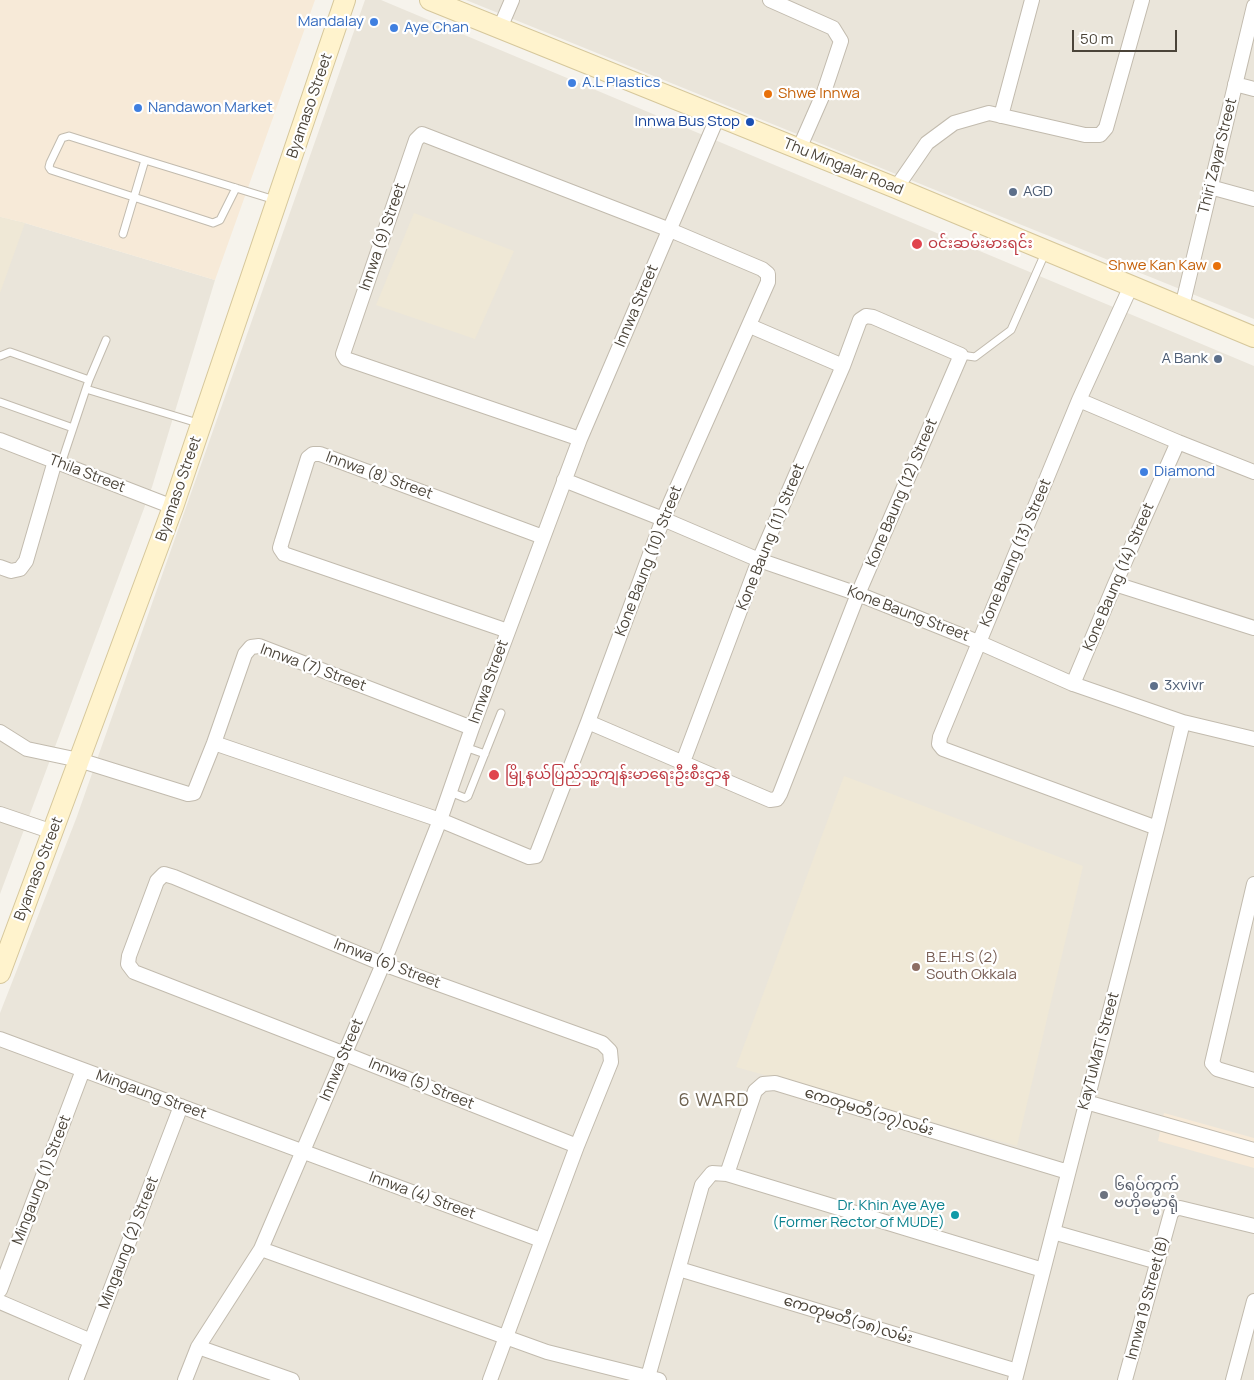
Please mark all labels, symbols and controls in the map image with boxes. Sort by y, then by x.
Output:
place label: Mandalay [298,13,364,31]
marker: Mandalay [368,16,380,28]
place label: Aye Chan [404,19,469,37]
scale bar [1074,20,1179,52]
marker: Aye Chan [388,22,400,34]
text: 50 m [1080,28,1114,49]
street label: Byamaso Street [284,51,336,161]
place label: A.L Plastics [582,74,660,92]
marker: A.L Plastics [566,77,578,89]
place label: Shwe Innwa [778,85,860,103]
marker: Shwe Innwa [762,88,774,100]
street label: Thiri Zayar Street [1195,96,1241,216]
place label: Nandawon Market [148,99,273,117]
marker: Nandawon Market [132,102,144,114]
place label: Innwa Bus Stop [635,113,740,131]
marker: Innwa Bus Stop [744,116,756,128]
street label: Thu Mingalar Road [780,135,906,199]
street label: Innwa (9) Street [356,181,410,293]
place label: AGD [1023,183,1053,201]
marker: AGD [1007,186,1019,198]
place label: ဝင်းဆမ်းမားရင်း [928,235,1033,253]
marker: ဝင်းဆမ်းမားရင်း [910,237,924,251]
place label: Shwe Kan Kaw [1108,257,1207,275]
marker: Shwe Kan Kaw [1211,260,1223,272]
street label: Innwa Street [612,262,662,350]
place label: A Bank [1162,350,1208,368]
marker: A Bank [1212,353,1224,365]
street label: Kone Baung (12) Street [863,416,941,570]
street label: Byamaso Street [153,434,205,544]
street label: Innwa (8) Street [323,448,435,504]
street label: Thila Street [46,451,128,497]
street label: Kone Baung (11) Street [733,461,809,613]
place label: Diamond [1154,463,1215,481]
marker: Diamond [1138,466,1150,478]
street label: Kone Baung (13) Street [977,476,1055,630]
street label: Kone Baung (10) Street [612,483,686,639]
street label: Kone Baung (14) Street [1080,500,1158,654]
street label: Kone Baung Street [845,582,971,646]
street label: Innwa Street [466,638,512,726]
street label: Innwa (7) Street [258,640,368,696]
place label: 3xvivr [1164,677,1204,695]
marker: 3xvivr [1148,680,1160,692]
place label: မြို့နယ်ပြည်သူ့ကျန်းမာရေးဦးစီးဌာန [505,766,730,784]
marker: မြို့နယ်ပြည်သူ့ကျန်းမာရေးဦးစီးဌာန [487,768,501,782]
street label: Byamaso Street [11,814,67,924]
street label: Innwa (6) Street [331,935,443,993]
place label: B.E.H.S (2) South Okkala [926,949,1017,984]
marker: B.E.H.S (2) South Okkala [910,961,922,973]
street label: KayTuMaTi Street [1075,990,1123,1112]
street label: Innwa Street [317,1016,367,1104]
street label: Innwa (5) Street [366,1055,476,1113]
street label: Mingaung Street [93,1067,209,1123]
street label: ကေတုမတီ(၁၇)လမ်း [802,1084,936,1140]
district label: 6 WARD [678,1090,750,1112]
street label: Mingaung (1) Street [9,1113,75,1247]
street label: Innwa (4) Street [366,1168,478,1224]
street label: Mingaung (2) Street [95,1174,163,1312]
place label: ၆ရပ်ကွက် ဗဟိုဓမ္မာရုံ [1114,1177,1179,1212]
marker: ၆ရပ်ကွက် ဗဟိုဓမ္မာရုံ [1098,1189,1110,1201]
place label: Dr. Khin Aye Aye (Former Rector of MUDE) [772,1197,945,1232]
marker: Dr. Khin Aye Aye (Former Rector of MUDE) [949,1209,961,1221]
street label: Innwa 19 Street(B) [1123,1234,1173,1362]
street label: ကေတုမတီ(၁၈)လမ်း [781,1292,915,1348]

